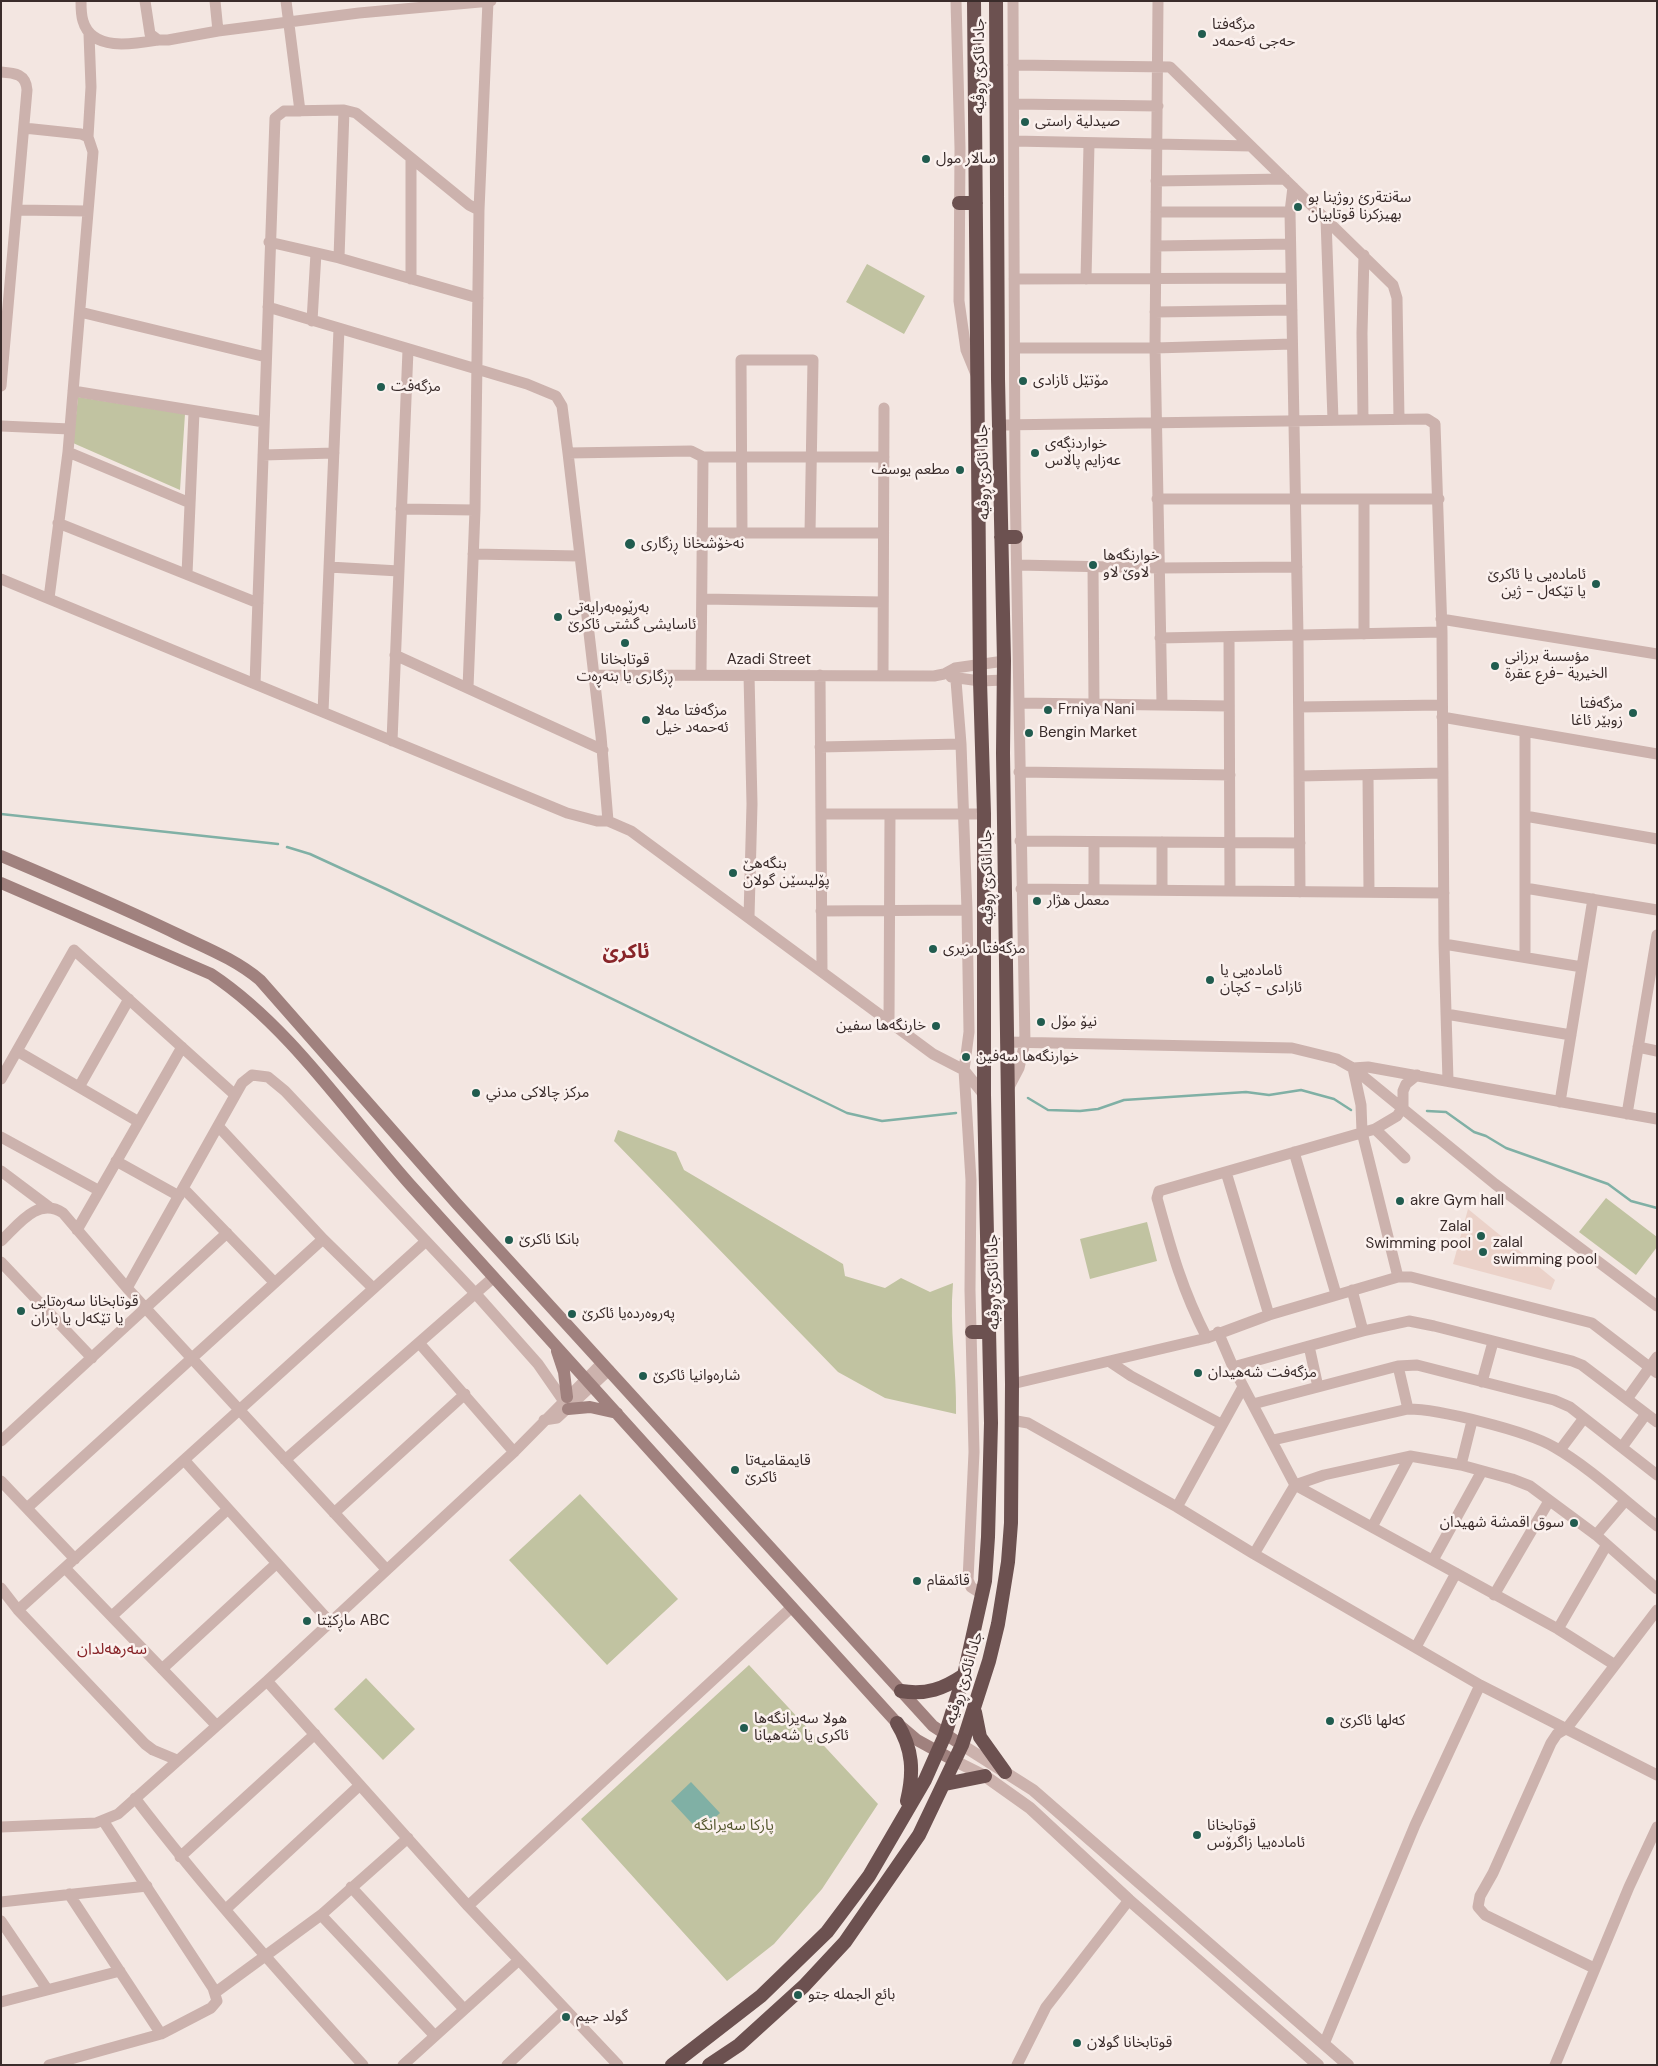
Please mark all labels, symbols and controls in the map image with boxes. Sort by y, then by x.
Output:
place label: مزگەفتا حەجی ئەحمەد [1212,16,1295,51]
street label: جادا ئاکرێ ڕوڤیە [971,18,989,114]
marker: مزگەفتا حەجی ئەحمەد [1196,28,1208,40]
place label: صيدلية راستى [1035,113,1120,131]
marker: صيدلية راستى [1019,116,1031,128]
place label: سالار مول [936,150,996,168]
marker: سالار مول [920,153,932,165]
place label: سةنتةرئ روژينا بو بهيزكرنا قوتابيان [1308,189,1411,224]
marker: سةنتةرئ روژينا بو بهيزكرنا قوتابيان [1292,201,1304,213]
place label: مۆتێل ئازادی [1033,372,1109,390]
marker: مۆتێل ئازادی [1017,375,1029,387]
place label: مزگەفت [391,378,441,396]
marker: مزگەفت [375,381,387,393]
street label: جادا ئاکرێ ڕوڤیە [974,424,994,520]
place label: خواردنگەی عەزایم پاڵاس [1045,435,1121,470]
marker: خواردنگەی عەزایم پاڵاس [1029,447,1041,459]
place label: مطعم يوسف [871,461,950,479]
marker: مطعم يوسف [954,464,966,476]
place label: نەخۆشخانا ڕزگاری [641,535,744,553]
marker: نەخۆشخانا ڕزگاری [623,537,637,551]
place label: خوارنگەھا لاوێ لاو [1103,547,1159,582]
marker: خوارنگەھا لاوێ لاو [1087,559,1099,571]
place label: ئامادەیی یا ئاکرێ یا تێکەل - ژین [1488,566,1586,601]
marker: ئامادەیی یا ئاکرێ یا تێکەل - ژین [1590,578,1602,590]
place label: بەرێوەبەرایەتی ئاسایشی گشتی ئاکرێ [568,599,696,634]
marker: بەرێوەبەرایەتی ئاسایشی گشتی ئاکرێ [552,611,564,623]
marker: قوتابخانا ڕزگاری یا بنەڕەت [619,637,631,649]
place label: مؤسسة برزانى الخيرية -فرع عقرة [1505,648,1608,683]
place label: قوتابخانا ڕزگاری یا بنەڕەت [576,651,674,686]
street label: Azadi Street [727,651,811,669]
marker: مؤسسة برزانى الخيرية -فرع عقرة [1489,660,1501,672]
place label: مزگەفتا زوبێر ئاغا [1571,695,1623,730]
place label: Frniya Nani [1058,701,1135,719]
place label: مزگەفتا مەلا ئەحمەد خیل [656,702,729,737]
marker: Frniya Nani [1042,704,1054,716]
marker: مزگەفتا زوبێر ئاغا [1627,707,1639,719]
marker: مزگەفتا مەلا ئەحمەد خیل [640,714,652,726]
place label: Bengin Market [1039,724,1137,742]
marker: Bengin Market [1023,727,1035,739]
street label: جادا ئاکرێ ڕوڤیە [978,829,998,925]
place label: بنگە‌ھێ پۆلیسێن گولان [743,855,830,890]
marker: بنگە‌ھێ پۆلیسێن گولان [727,867,739,879]
place label: معمل هژار [1047,892,1110,910]
marker: معمل هژار [1031,895,1043,907]
place label: مزگەفتا مزیری [943,940,1026,958]
district label: ئاکرێ [602,941,650,965]
marker: مزگەفتا مزیری [927,943,939,955]
place label: ئامادەیی یا ئازادی - کچان [1220,962,1302,997]
marker: ئامادەیی یا ئازادی - کچان [1204,974,1216,986]
place label: نیۆ مۆل [1051,1013,1097,1031]
marker: نیۆ مۆل [1035,1016,1047,1028]
place label: خارنگەها سفين [836,1017,926,1035]
marker: خارنگەها سفين [930,1020,942,1032]
place label: خوارنگەھا سەفین [976,1048,1079,1066]
marker: خوارنگەھا سەفین [960,1051,972,1063]
place label: مركز چالاکى مدني [486,1084,589,1102]
marker: مركز چالاکى مدني [470,1087,482,1099]
place label: akre Gym hall [1410,1192,1504,1210]
marker: akre Gym hall [1394,1195,1406,1207]
place label: Zalal Swimming pool [1365,1218,1471,1253]
marker: Zalal Swimming pool [1475,1230,1487,1242]
place label: بانکا ئاکرێ [519,1231,579,1249]
marker: بانکا ئاکرێ [503,1234,515,1246]
street label: جادا ئاکرێ ڕوڤیە [984,1234,1004,1330]
place label: zalal swimming pool [1493,1234,1597,1269]
marker: zalal swimming pool [1477,1246,1489,1258]
place label: قوتابخانا سەرەتایی یا تێکەل یا باران [31,1293,138,1328]
marker: قوتابخانا سەرەتایی یا تێکەل یا باران [15,1305,27,1317]
place label: پەروەردەیا ئاكرێ [582,1305,675,1323]
marker: پەروەردەیا ئاكرێ [566,1308,578,1320]
place label: مزگەفت شه‌هيدان [1208,1364,1317,1382]
place label: شارەوانیا ئاکرێ [653,1367,740,1385]
marker: مزگەفت شه‌هيدان [1192,1367,1204,1379]
marker: شارەوانیا ئاکرێ [637,1370,649,1382]
place label: قایمقامیەتا ئاکرێ [745,1452,811,1487]
marker: قایمقامیەتا ئاکرێ [729,1464,741,1476]
place label: سوق اقمشة شهيدان [1440,1514,1564,1532]
marker: سوق اقمشة شهيدان [1568,1517,1580,1529]
place label: قائمقام [927,1572,970,1590]
marker: قائمقام [911,1575,923,1587]
place label: ماڕکێتا ABC [317,1612,390,1630]
marker: ماڕکێتا ABC [301,1615,313,1627]
street label: جادا ئاکرێ ڕوڤیە [942,1630,988,1726]
district label: سەرهەلدان [77,1640,147,1660]
place label: هولا سەیرانگەها ئاکری یا شەهیانا [754,1710,849,1745]
place label: کەلها ئاکرێ [1340,1712,1405,1730]
marker: کەلها ئاکرێ [1324,1715,1336,1727]
marker: هولا سەیرانگەها ئاکری یا شەهیانا [738,1722,750,1734]
park label: پارکا سەیرانگه [694,1817,774,1835]
place label: قوتابخانا ئامادەییا زاگرۆس [1207,1817,1305,1852]
marker: قوتابخانا ئامادەییا زاگرۆس [1191,1829,1203,1841]
place label: بائع الجملە جتو [808,1986,895,2004]
marker: بائع الجملە جتو [792,1989,804,2001]
place label: گولد جیم [576,2008,628,2026]
marker: گولد جیم [560,2011,572,2023]
place label: قوتابخانا گولان [1087,2034,1172,2052]
marker: قوتابخانا گولان [1071,2037,1083,2049]

